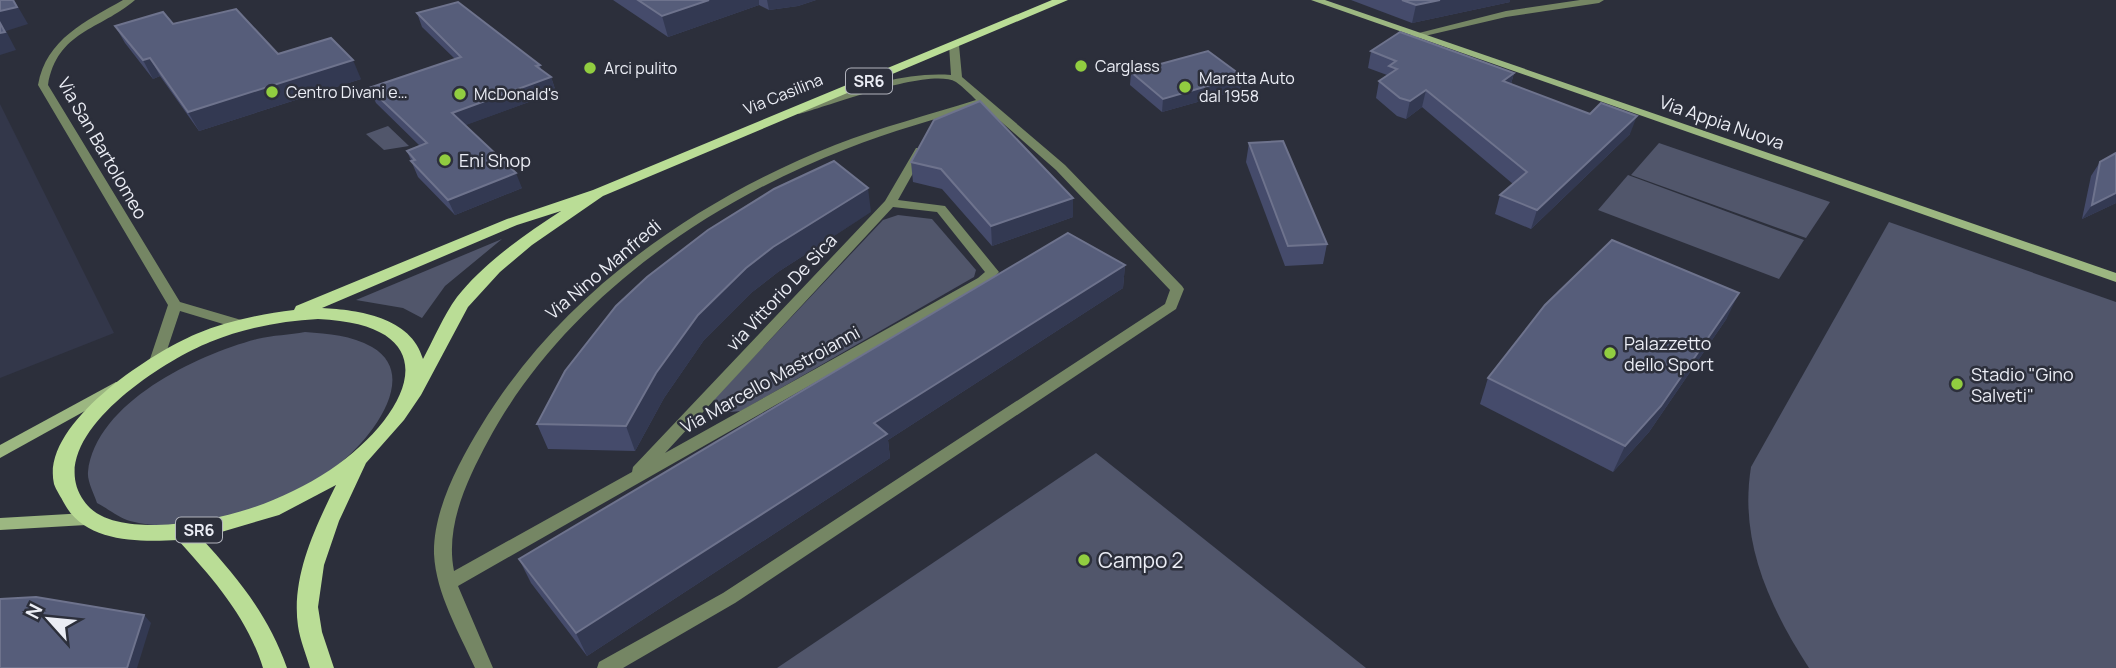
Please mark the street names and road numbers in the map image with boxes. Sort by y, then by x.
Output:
street label: Via Casilina [740,68,826,120]
road number: SR6 [846,68,892,94]
street label: Via San Bartolomeo [53,73,153,223]
street label: Via Appia Nuova [1656,89,1788,155]
street label: Via Nino Manfredi [540,214,666,324]
street label: via Vittorio De Sica [720,228,842,356]
street label: Via Marcello Mastroianni [676,320,864,438]
road number: SR6 [176,517,222,542]

